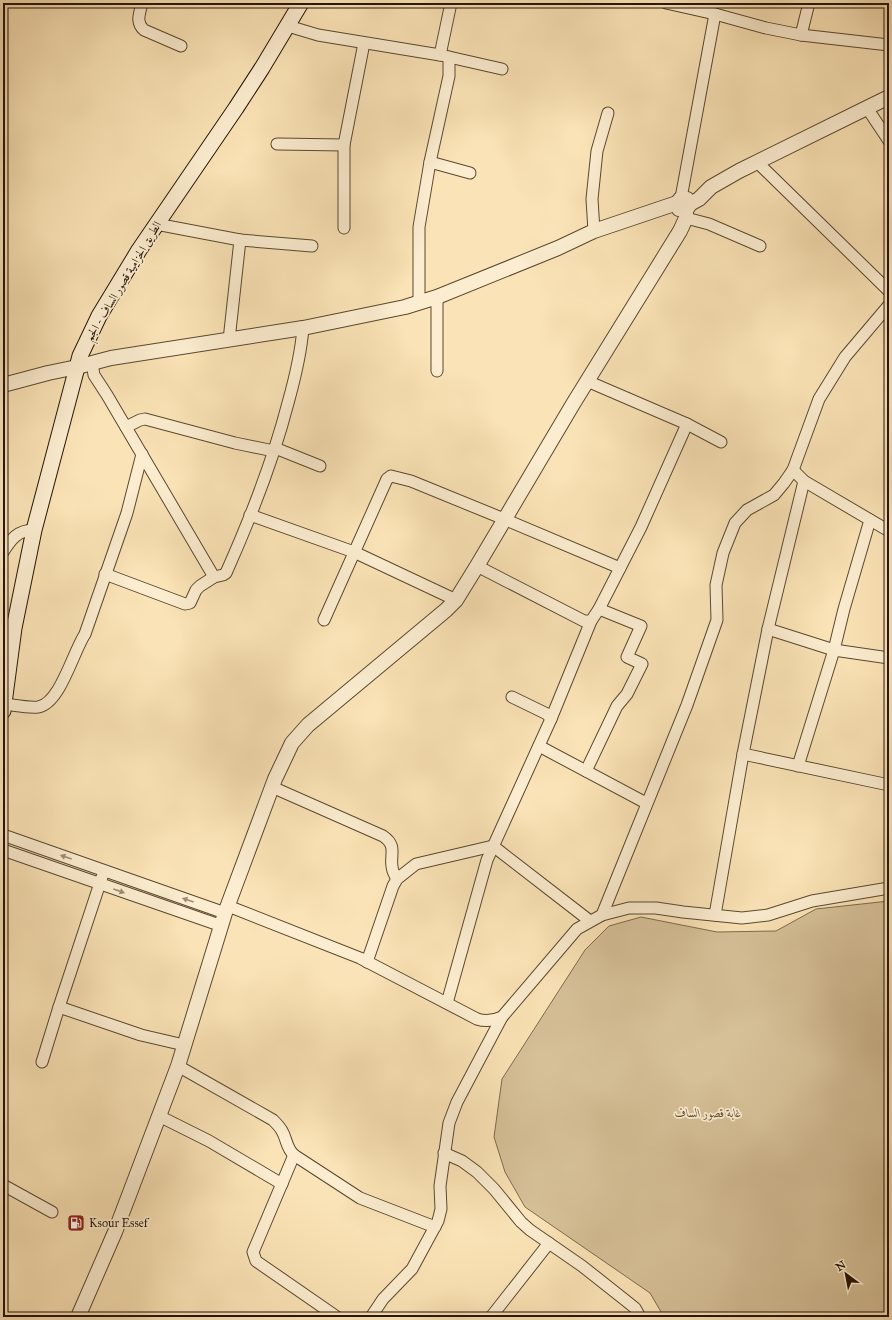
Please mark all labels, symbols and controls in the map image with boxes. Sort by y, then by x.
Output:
street label: الطريق الحزامية قصور الساف - الجم [82,218,168,345]
one-way arrow [59,854,71,860]
one-way arrow [113,888,125,894]
one-way arrow [182,897,194,903]
park label: غابة قصور الساف [675,1106,741,1121]
fuel station icon: Ksour Essef [66,1213,86,1233]
place label: Ksour Essef [89,1216,150,1230]
north arrow [826,1254,866,1294]
text: N [834,1258,849,1274]

